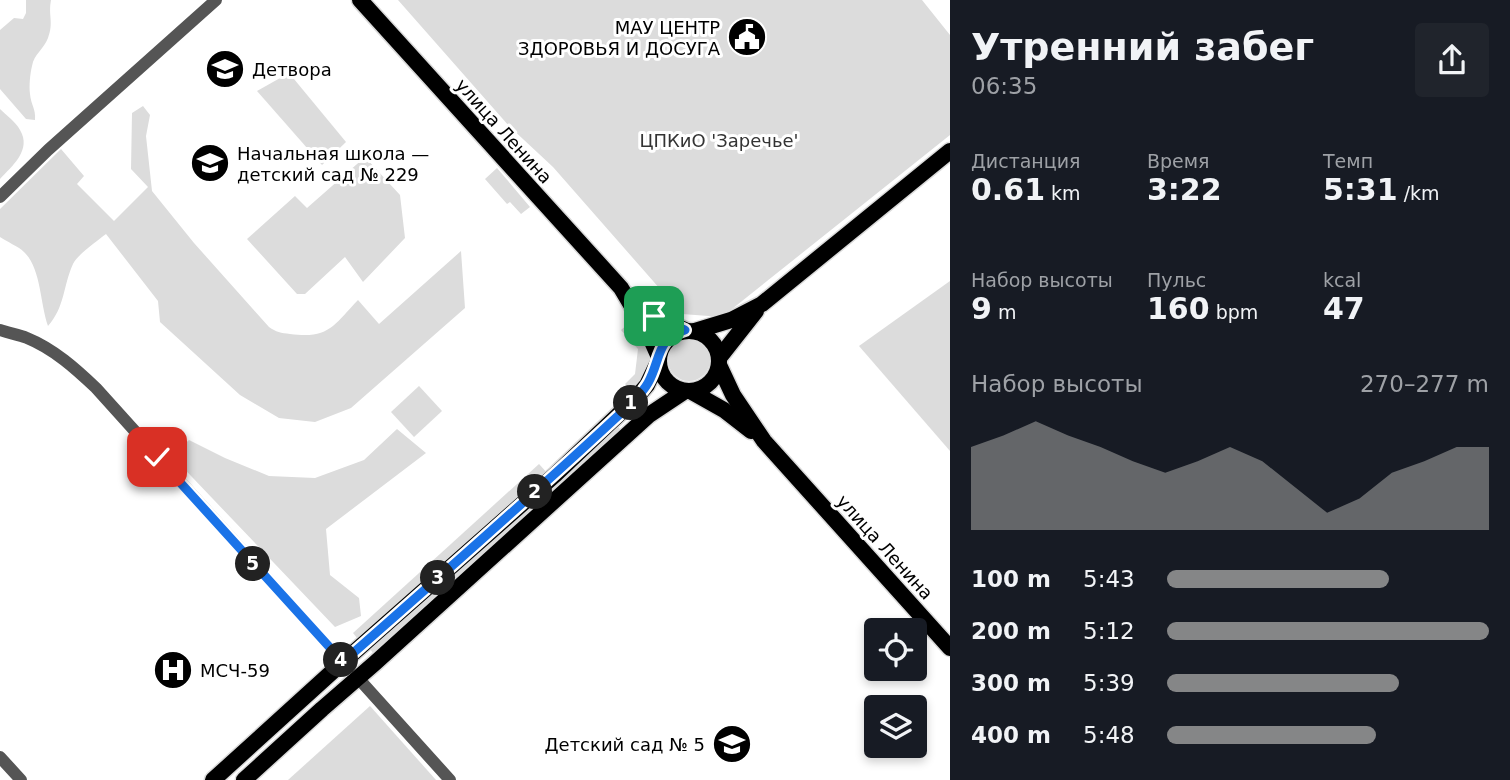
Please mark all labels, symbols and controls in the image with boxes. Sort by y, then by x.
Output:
public building icon: МАУ ЦЕНТР ЗДОРОВЬЯ И ДОСУГА [726,16,768,58]
place label: МАУ ЦЕНТР ЗДОРОВЬЯ И ДОСУГА [518,17,721,59]
button: share [1415,23,1489,97]
text: Утренний забег [971,25,1314,69]
school or university icon: Детвора [204,48,246,90]
place label: Детвора [252,59,332,80]
text: 06:35 [971,73,1037,99]
street label: улица Ленина [451,74,557,188]
park label: ЦПКиО 'Заречье' [639,130,799,151]
school or university icon: Начальная школа — детский сад № 229 [189,142,231,184]
place label: Начальная школа — детский сад № 229 [237,143,429,185]
text: Дистанция [971,150,1080,172]
text: Время [1147,150,1210,172]
text: Темп [1323,150,1373,172]
text: 0.61 [971,172,1045,207]
text: 3:22 [1147,172,1222,207]
text: 5:31 [1323,172,1398,207]
text: km [1045,182,1081,204]
text: /km [1398,182,1440,204]
text: Набор высоты [971,269,1113,291]
text: Пульс [1147,269,1206,291]
text: kcal [1323,269,1361,291]
pin [624,286,684,346]
text: 9 [971,291,992,326]
text: 160 [1147,291,1210,326]
text: 47 [1323,291,1365,326]
icon: arrive [635,297,673,335]
text: m [992,301,1016,323]
text: bpm [1210,301,1258,323]
text: Набор высоты [971,371,1143,397]
text: 270–277 m [1360,371,1489,397]
pin: 1 [614,386,648,420]
text: 1 [624,391,637,413]
pin [127,427,187,487]
icon: check [138,438,176,476]
pin: 2 [518,475,552,510]
text: 2 [528,480,541,502]
street label: улица Ленина [832,490,938,604]
pin: 5 [236,546,270,582]
text: 5 [246,552,259,574]
pin: 3 [420,560,456,596]
text: 3 [431,566,444,588]
text: 100 m [971,566,1051,592]
text: 5:43 [1083,566,1135,592]
map controls [864,618,927,758]
button: locate [864,618,927,681]
text: 200 m [971,618,1051,644]
text: 5:12 [1083,618,1135,644]
pin: 4 [324,642,358,678]
text: 4 [334,648,347,670]
hospital icon: МСЧ-59 [152,649,194,691]
place label: МСЧ-59 [200,660,270,681]
text: 300 m [971,670,1051,696]
text: 5:39 [1083,670,1135,696]
button: layers [864,695,927,758]
text: 400 m [971,722,1051,748]
text: 5:48 [1083,722,1135,748]
school or university icon: Детский сад № 5 [711,723,753,765]
place label: Детский сад № 5 [545,734,705,755]

